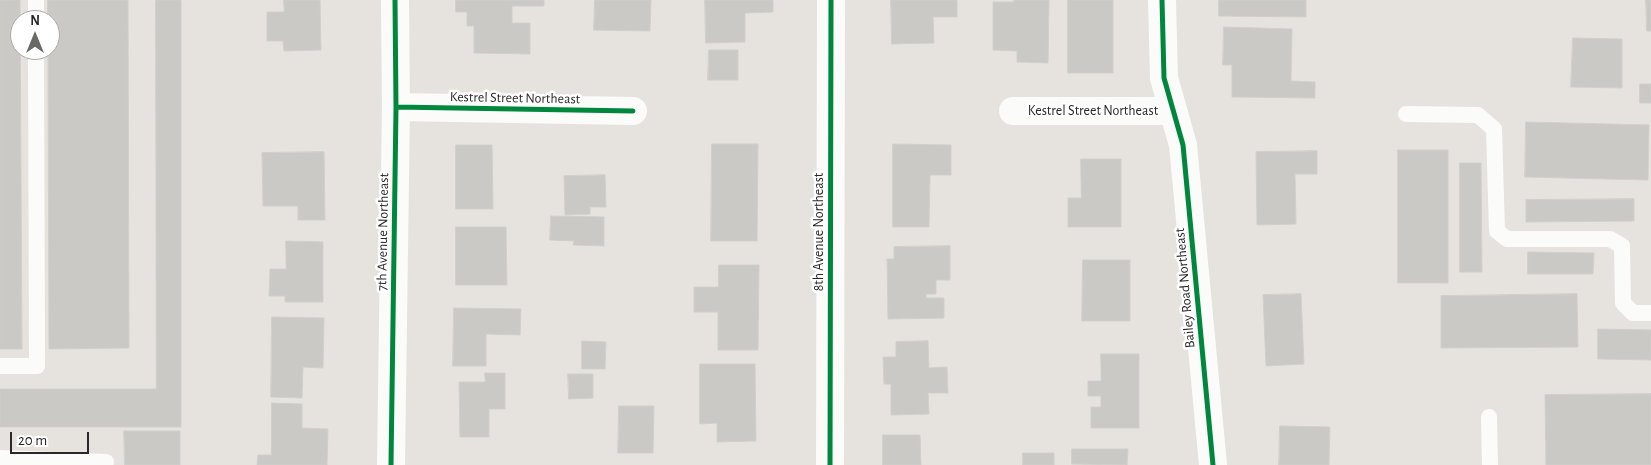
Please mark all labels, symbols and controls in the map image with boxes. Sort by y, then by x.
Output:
north arrow [10,10,60,60]
text: N [30,14,40,28]
street label: Kestrel Street Northeast [450,88,580,108]
street label: Kestrel Street Northeast [1028,103,1158,119]
street label: 7th Avenue Northeast [374,173,392,291]
street label: 8th Avenue Northeast [811,173,827,291]
street label: Bailey Road Northeast [1171,227,1199,349]
scale bar [12,422,91,454]
text: 20 m [18,433,47,448]

